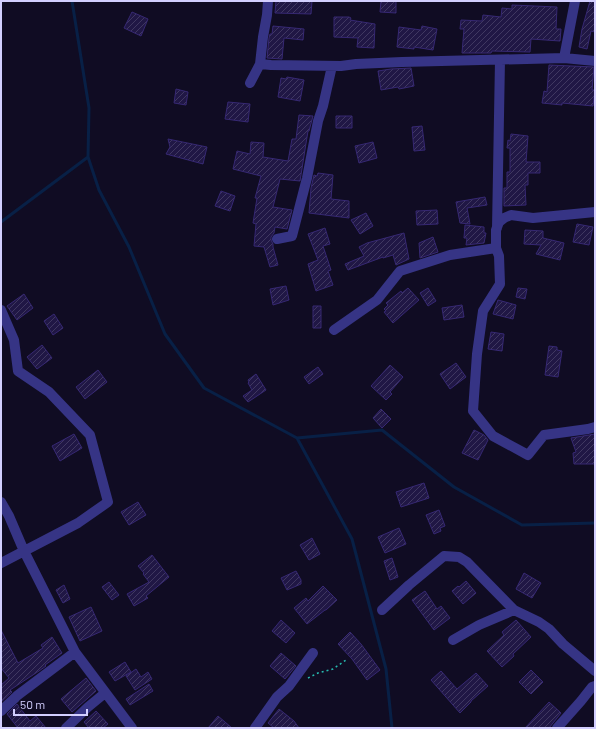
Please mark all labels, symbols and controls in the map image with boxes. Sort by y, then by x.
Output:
scale bar [14,691,87,717]
text: 50 m [20,697,45,711]

